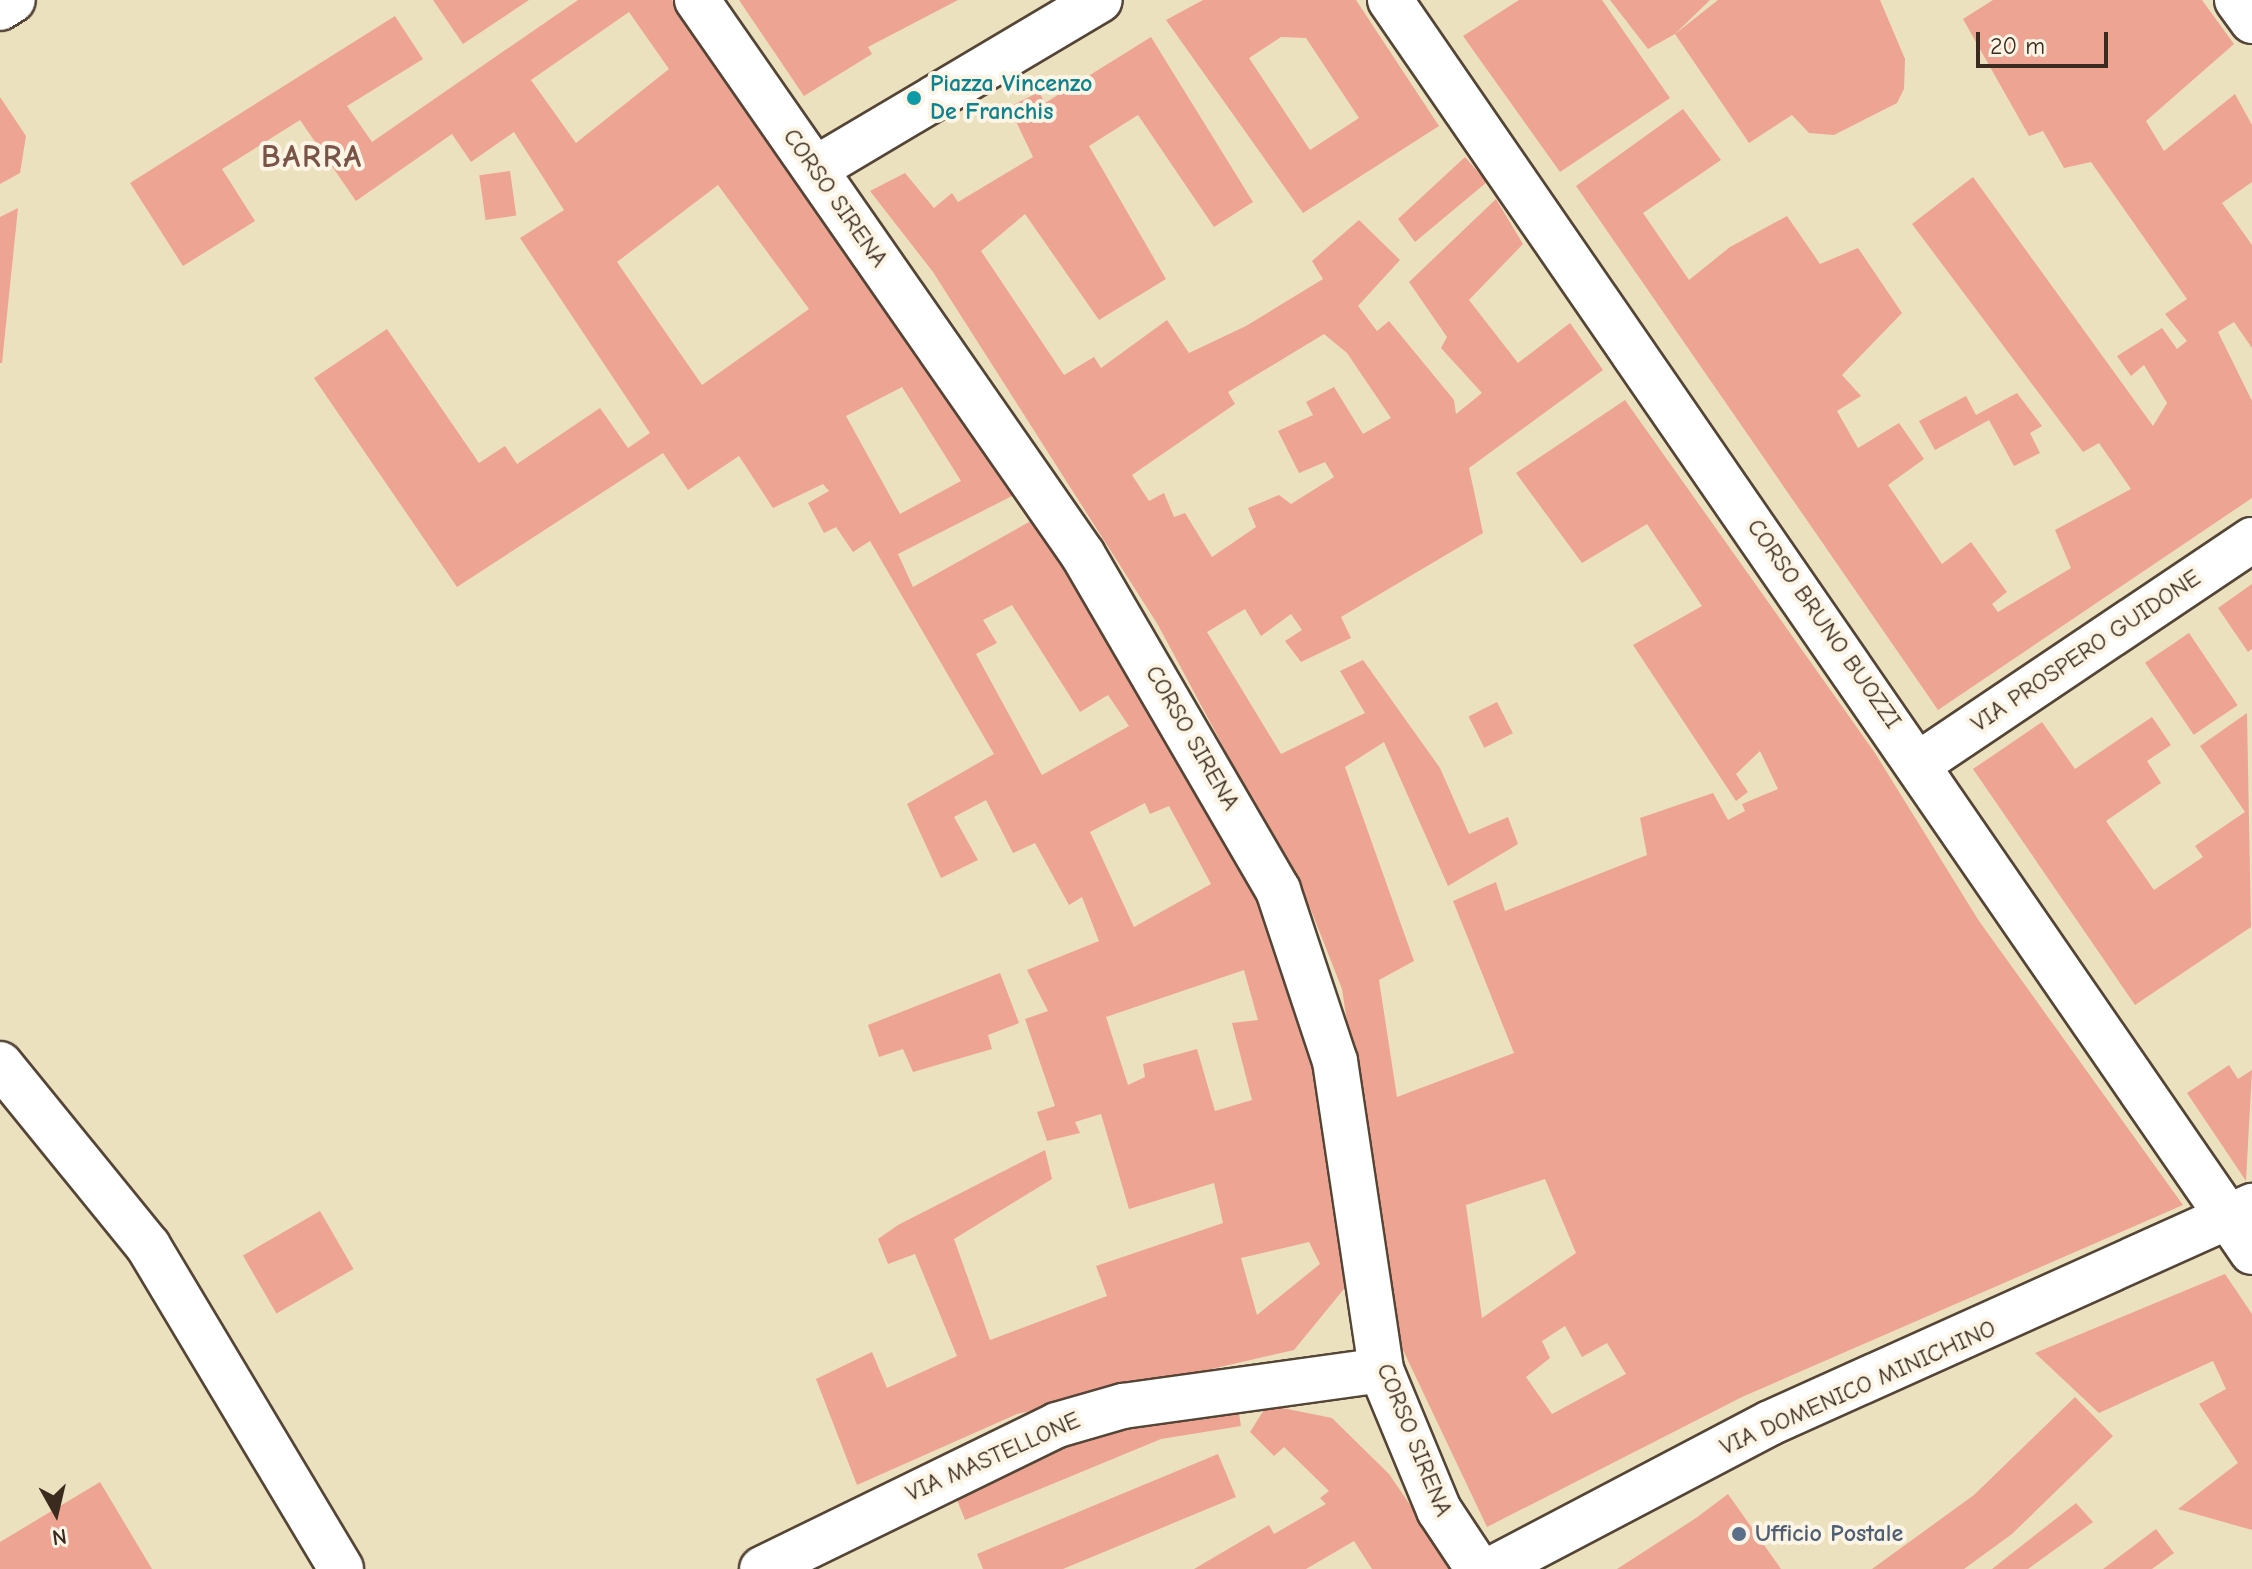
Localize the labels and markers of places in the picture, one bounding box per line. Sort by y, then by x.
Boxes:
place label: Piazza Vincenzo De Franchis [930,70,1092,126]
marker: Piazza Vincenzo De Franchis [905,89,923,107]
place label: Ufficio Postale [1755,1520,1903,1548]
marker: Ufficio Postale [1730,1525,1748,1543]

